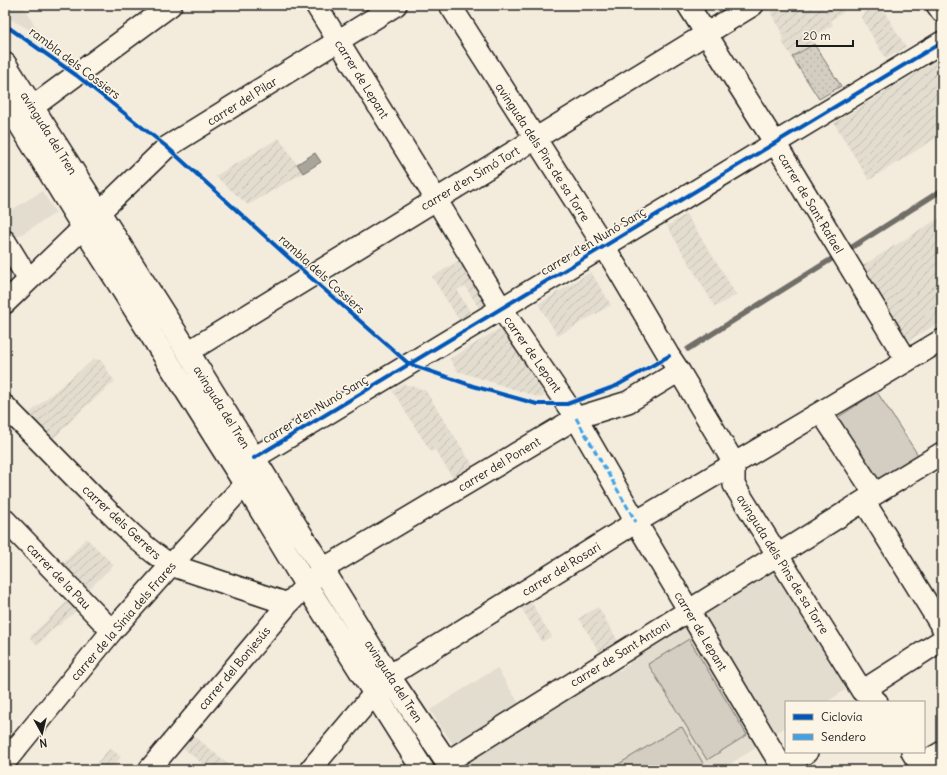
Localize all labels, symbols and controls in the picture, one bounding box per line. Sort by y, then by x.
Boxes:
scale bar [797,22,853,48]
street label: rambla dels Cossiers [26,24,124,102]
text: 20 m [803,28,831,43]
street label: carrer de Lepant [332,37,392,121]
street label: carrer del Pilar [204,73,280,129]
street label: avinguda dels Pins de sa Torre [493,80,593,224]
street label: avinguda del Tren [17,89,81,177]
street label: carrer d'en Simó Tort [418,143,522,213]
street label: carrer de Sant Rafael [775,150,847,256]
street label: carrer d'en Nunó Sanç [538,204,648,278]
street label: rambla dels Cossiers [276,231,368,317]
street label: carrer de Lepant [501,313,565,395]
street label: avinguda del Tren [190,363,254,451]
street label: carrer d'en Nunó Sanç [260,372,370,446]
street label: carrer del Ponent [455,433,543,495]
street label: carrer dels Gerrers [79,482,165,562]
street label: avinguda dels Pins de sa Torre [734,491,832,637]
street label: carrer del Rosari [519,539,603,599]
street label: carrer de la Pau [24,540,94,612]
street label: carrer de la Sínia dels Frares [67,558,179,684]
street label: carrer de Lepant [671,589,731,673]
street label: carrer de Sant Antoni [567,616,673,690]
street label: carrer del Bonjesús [195,623,273,713]
street label: avinguda del Tren [362,637,426,725]
legend [785,701,925,753]
text: Ciclovía [821,709,863,724]
north arrow [22,713,62,753]
text: Sendero [821,729,866,744]
text: N [39,735,48,750]

